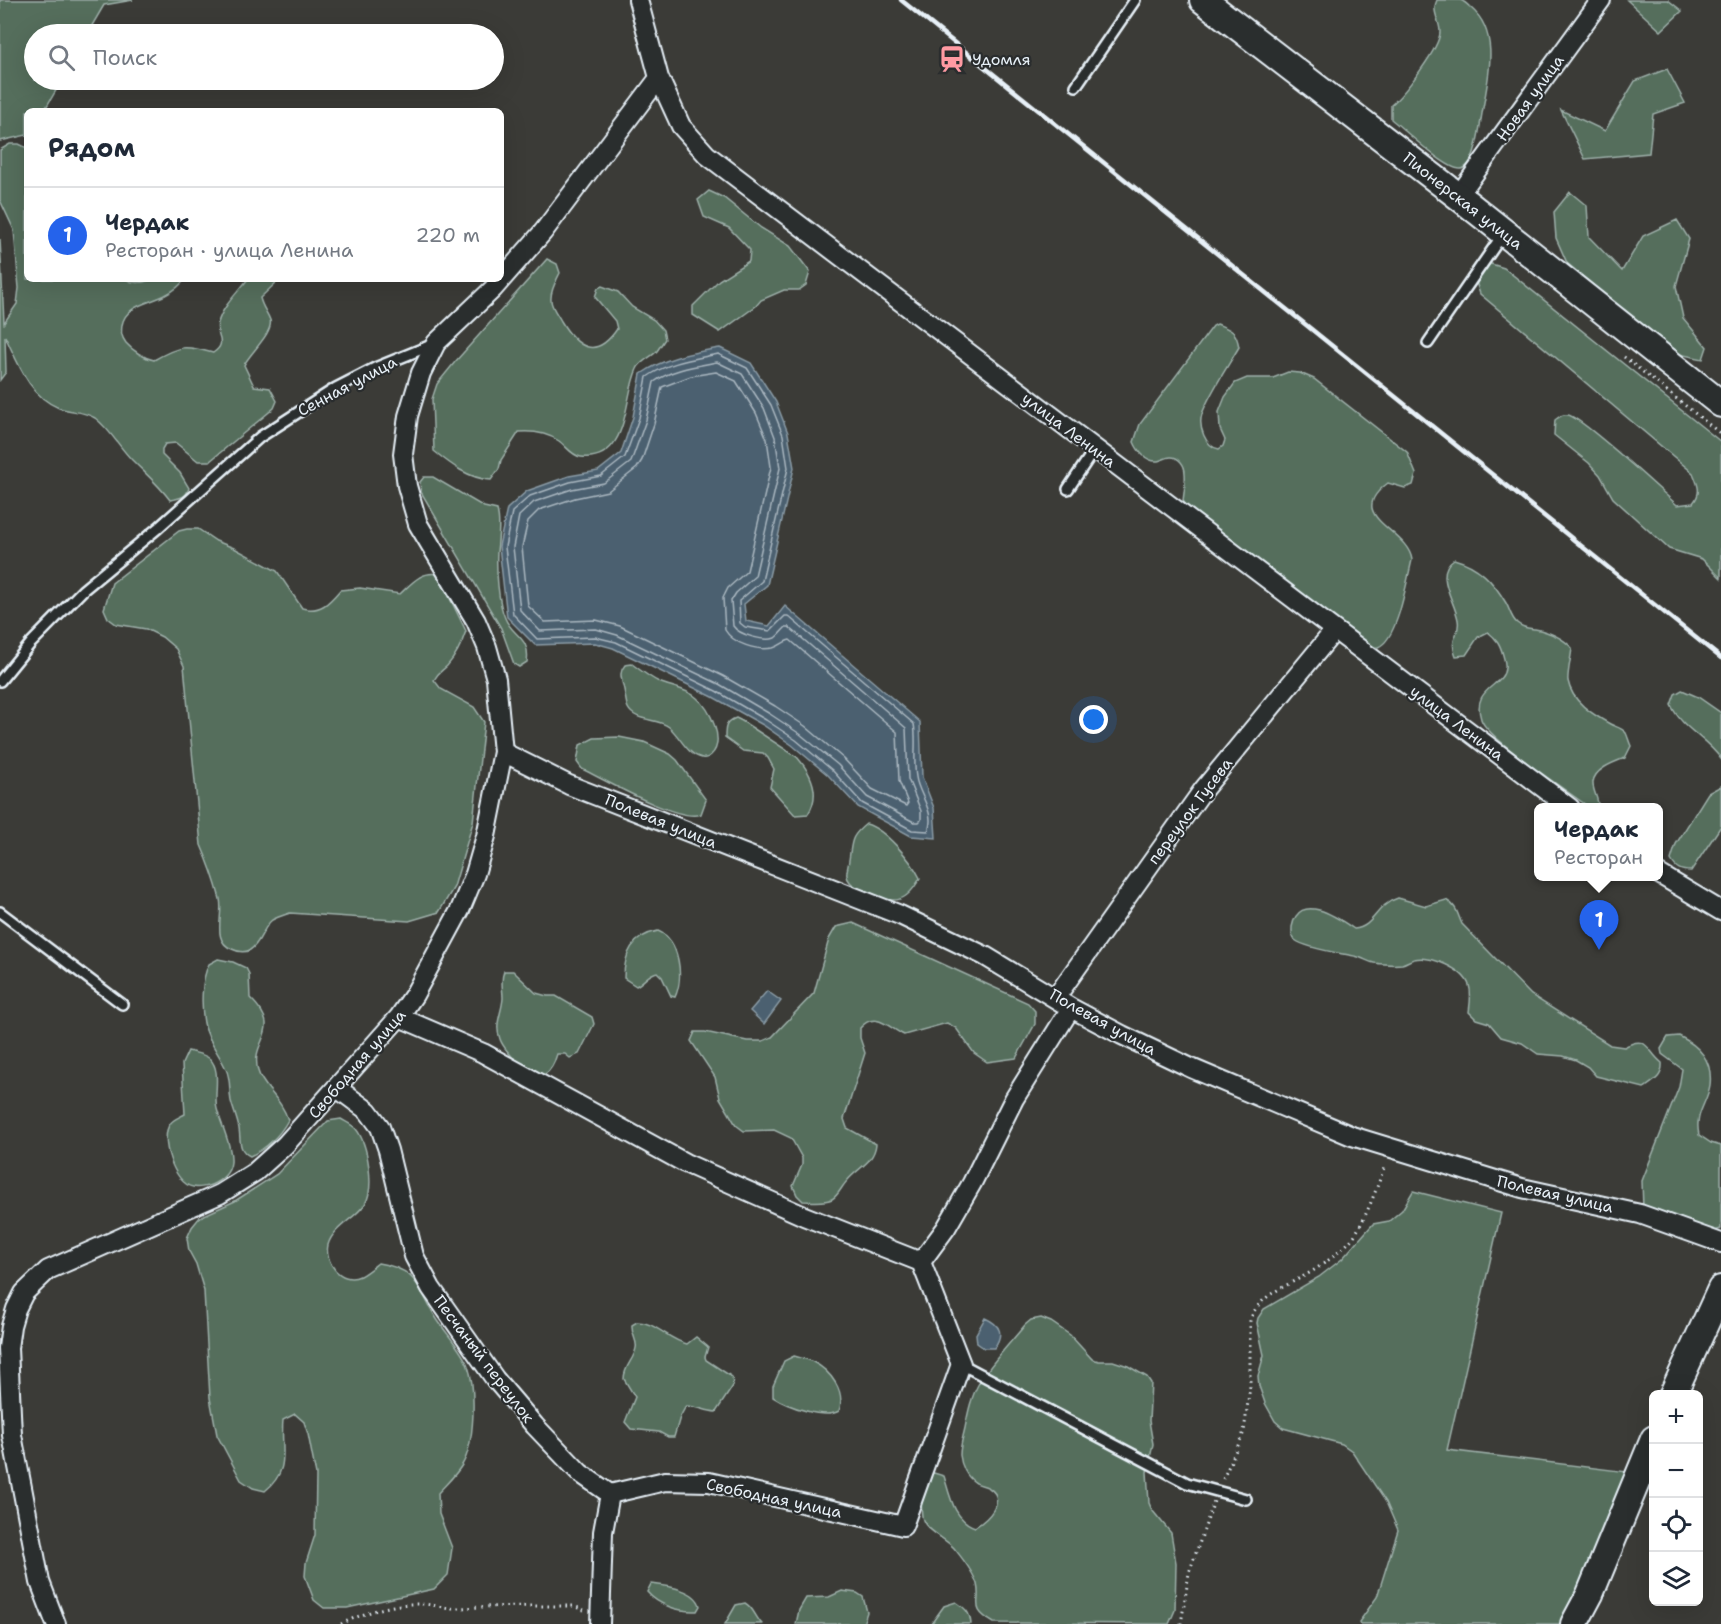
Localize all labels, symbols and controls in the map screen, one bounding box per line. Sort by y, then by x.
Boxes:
search box [24,24,504,90]
icon: search [45,41,78,74]
text: Поиск [93,43,157,72]
station icon: Удомля [937,44,967,74]
place label: Удомля [972,49,1031,70]
street label: Новая улица [1491,50,1569,146]
text: Рядом [48,130,135,165]
street label: Пионерская улица [1399,148,1527,254]
text: Чердак [105,208,189,237]
text: 1 [63,222,72,248]
text: 220 m [416,222,480,248]
text: Ресторан · улица Ленина [105,237,353,263]
street label: Сенная улица [294,351,400,421]
street label: улица Ленина [1018,388,1120,472]
street label: улица Ленина [1406,681,1508,765]
your location [1079,705,1108,734]
street label: переулок Гусева [1143,753,1237,869]
street label: Полевая улица [602,789,720,853]
popup [1534,803,1663,881]
text: Чердак [1554,815,1638,844]
text: Ресторан [1554,844,1643,870]
pin: 1 [1580,900,1618,950]
street label: Полевая улица [1046,984,1160,1060]
street label: Свободная улица [304,1005,410,1123]
street label: Полевая улица [1495,1170,1615,1218]
street label: Песчаный переулок [429,1291,539,1427]
map controls [1649,1390,1703,1606]
button: + [1649,1390,1703,1444]
button: − [1649,1444,1703,1498]
street label: Свободная улица [704,1473,844,1523]
button: locate [1649,1498,1703,1552]
button: layers [1649,1552,1703,1606]

